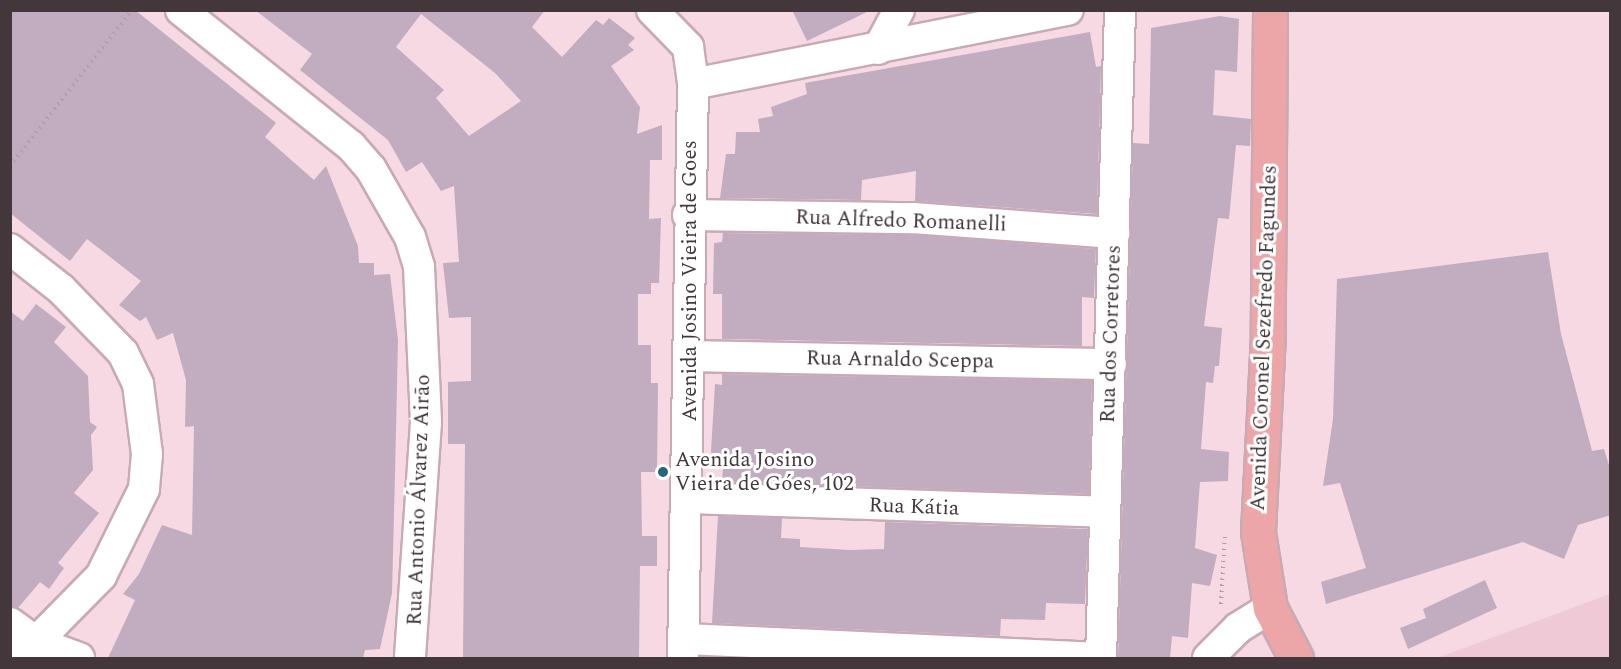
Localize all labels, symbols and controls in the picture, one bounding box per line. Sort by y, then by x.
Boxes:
street label: Avenida Josino Vieira de Goes [677,140,703,422]
street label: Avenida Coronel Sezefredo Fagundes [1245,165,1283,511]
street label: Rua Alfredo Romanelli [795,205,1007,237]
street label: Rua dos Corretores [1095,244,1127,424]
street label: Rua Arnaldo Sceppa [806,346,994,374]
street label: Rua Antonio Álvarez Airão [402,374,436,626]
place label: Avenida Josino Vieira de Góes, 102 [675,447,854,497]
marker: Avenida Josino Vieira de Góes, 102 [656,465,670,479]
street label: Rua Kátia [868,493,960,521]

